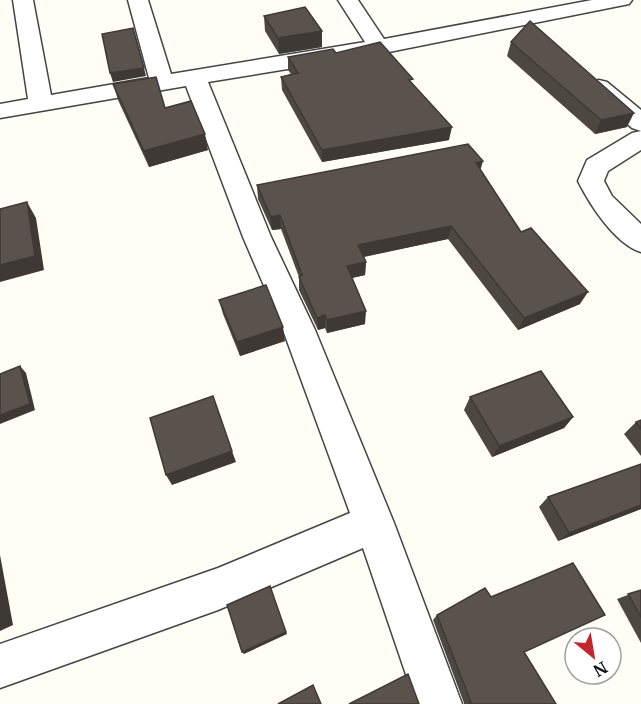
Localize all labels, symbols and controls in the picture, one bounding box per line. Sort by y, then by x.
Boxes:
north arrow [563,626,623,686]
text: N [590,657,611,681]

